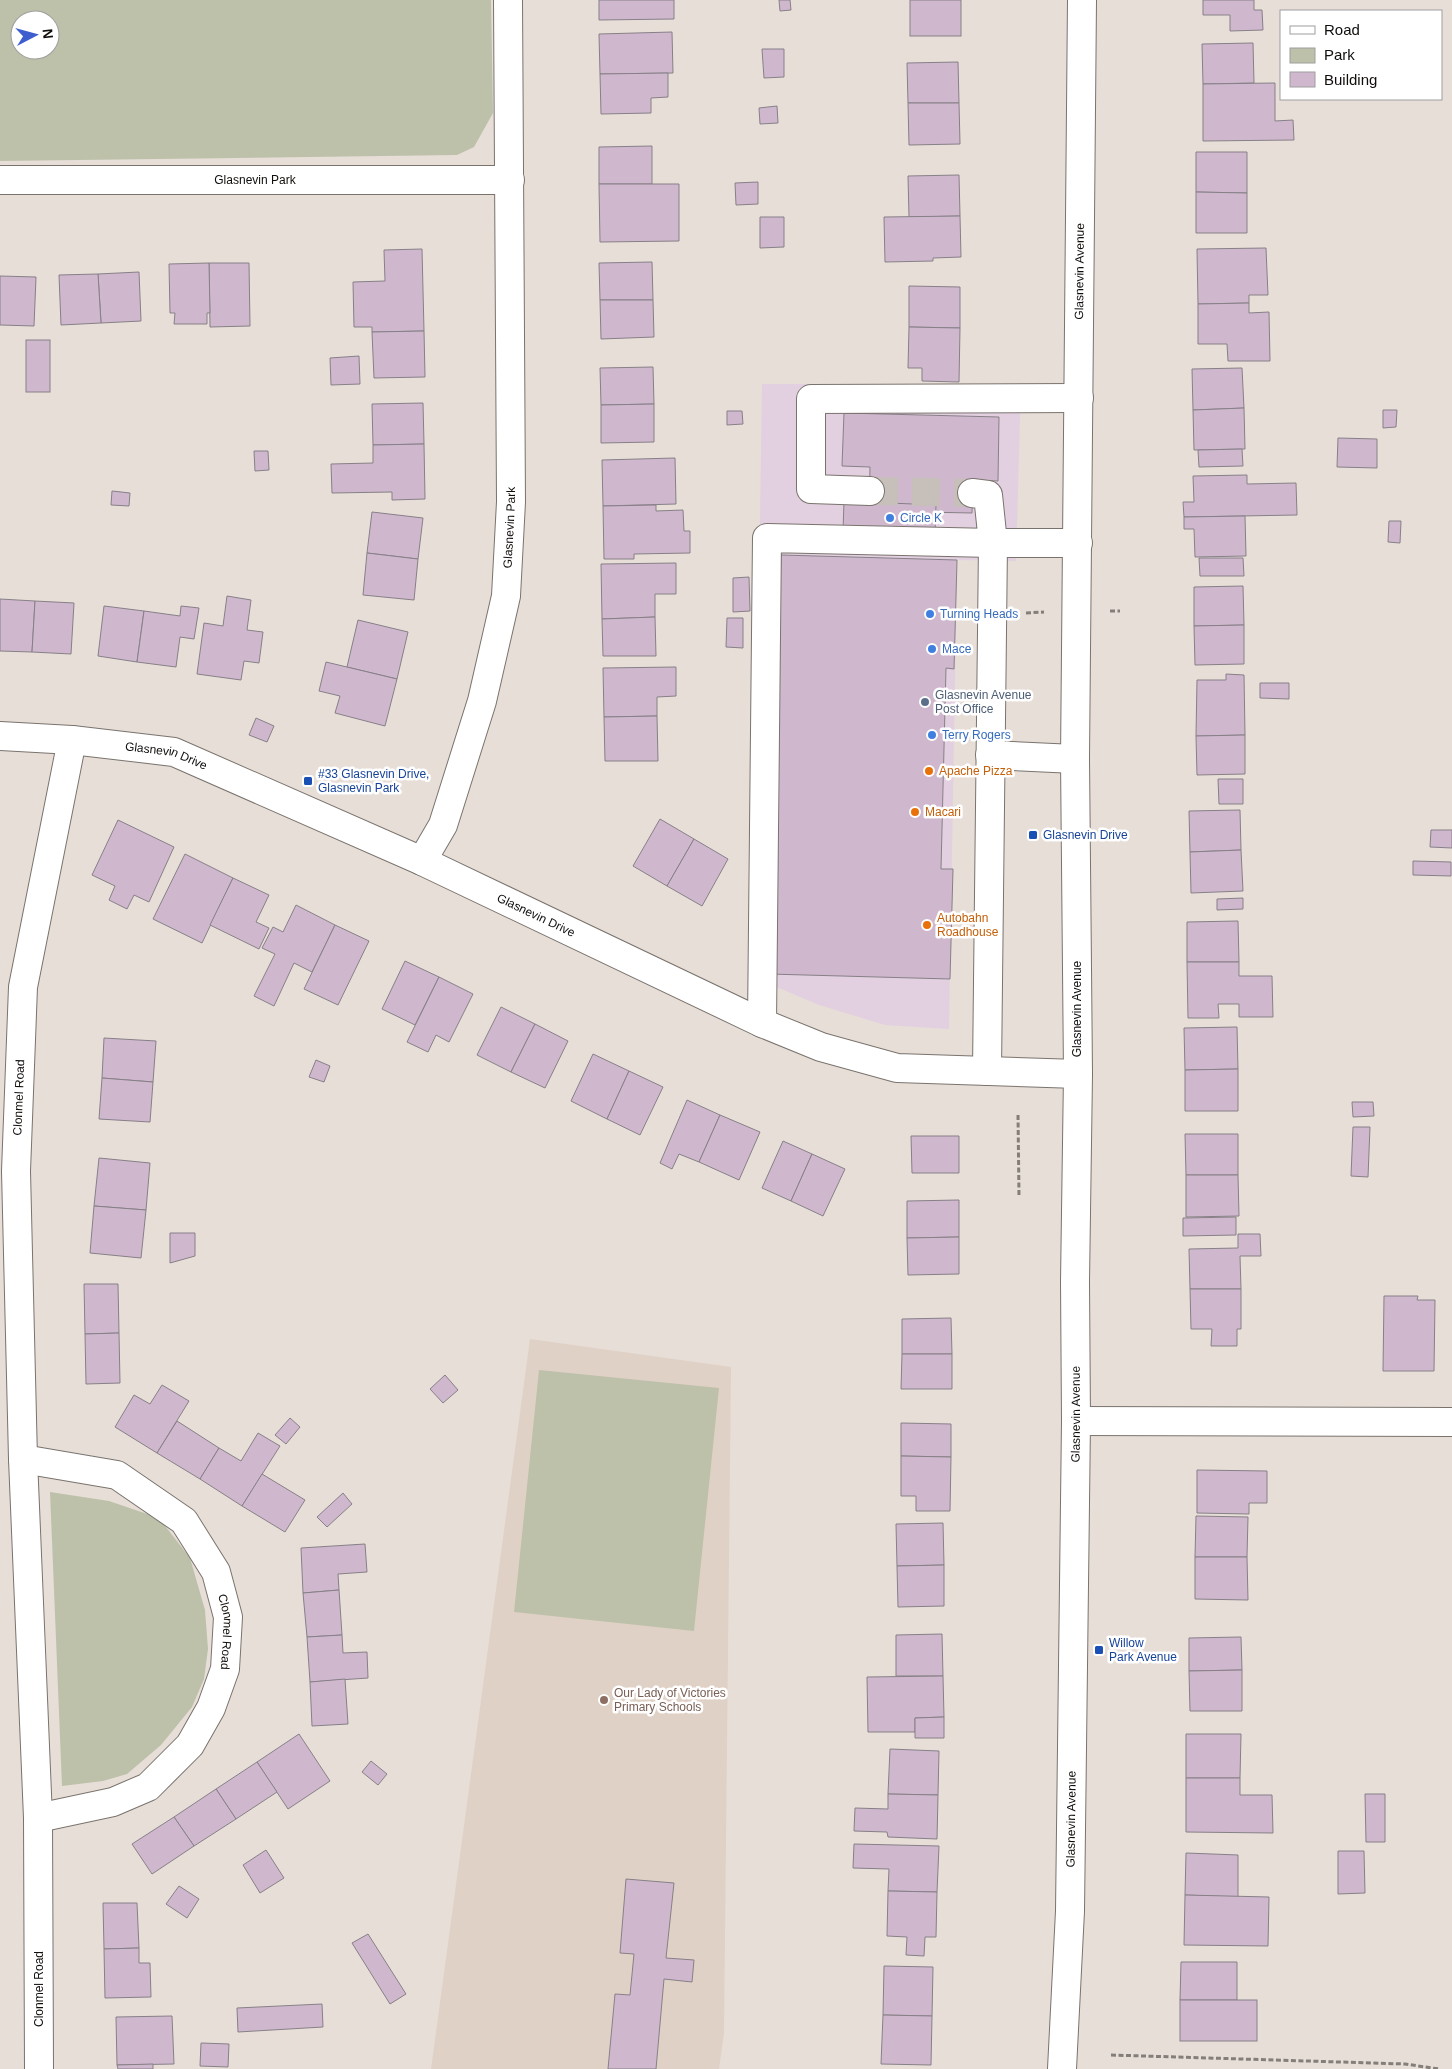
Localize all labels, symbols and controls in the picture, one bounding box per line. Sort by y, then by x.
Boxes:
north arrow [10,10,60,60]
legend [1280,10,1442,100]
text: Road [1324,21,1360,38]
text: N [39,28,56,40]
text: Park [1324,46,1355,63]
text: Building [1324,71,1377,88]
street label: Glasnevin Park [214,173,297,187]
street label: Glasnevin Avenue [1072,223,1087,320]
street label: Glasnevin Park [500,486,518,569]
place label: Circle K [900,511,942,525]
marker: Circle K [884,512,896,524]
place label: Turning Heads [940,607,1018,621]
marker: Turning Heads [924,608,936,620]
place label: Mace [942,642,972,656]
marker: Mace [926,643,938,655]
place label: Glasnevin Avenue Post Office [935,688,1032,716]
marker: Glasnevin Avenue Post Office [919,696,931,708]
place label: Terry Rogers [942,728,1011,742]
marker: Terry Rogers [926,729,938,741]
street label: Glasnevin Drive [124,739,210,773]
place label: Apache Pizza [939,764,1013,778]
marker: Apache Pizza [923,765,935,777]
place label: #33 Glasnevin Drive, Glasnevin Park [318,767,429,795]
marker: #33 Glasnevin Drive, Glasnevin Park [302,775,314,787]
place label: Macari [925,805,961,819]
marker: Macari [909,806,921,818]
place label: Glasnevin Drive [1043,828,1128,842]
marker: Glasnevin Drive [1027,829,1039,841]
street label: Glasnevin Drive [495,891,578,940]
place label: Autobahn Roadhouse [937,911,999,939]
marker: Autobahn Roadhouse [921,919,933,931]
street label: Glasnevin Avenue [1070,960,1084,1057]
street label: Clonmel Road [10,1059,27,1136]
street label: Glasnevin Avenue [1068,1366,1083,1463]
street label: Clonmel Road [215,1593,235,1670]
place label: Willow Park Avenue [1109,1636,1177,1664]
marker: Willow Park Avenue [1093,1644,1105,1656]
place label: Our Lady of Victories Primary Schools [614,1686,726,1714]
marker: Our Lady of Victories Primary Schools [598,1694,610,1706]
street label: Glasnevin Avenue [1064,1770,1079,1868]
street label: Clonmel Road [32,1951,46,2027]

